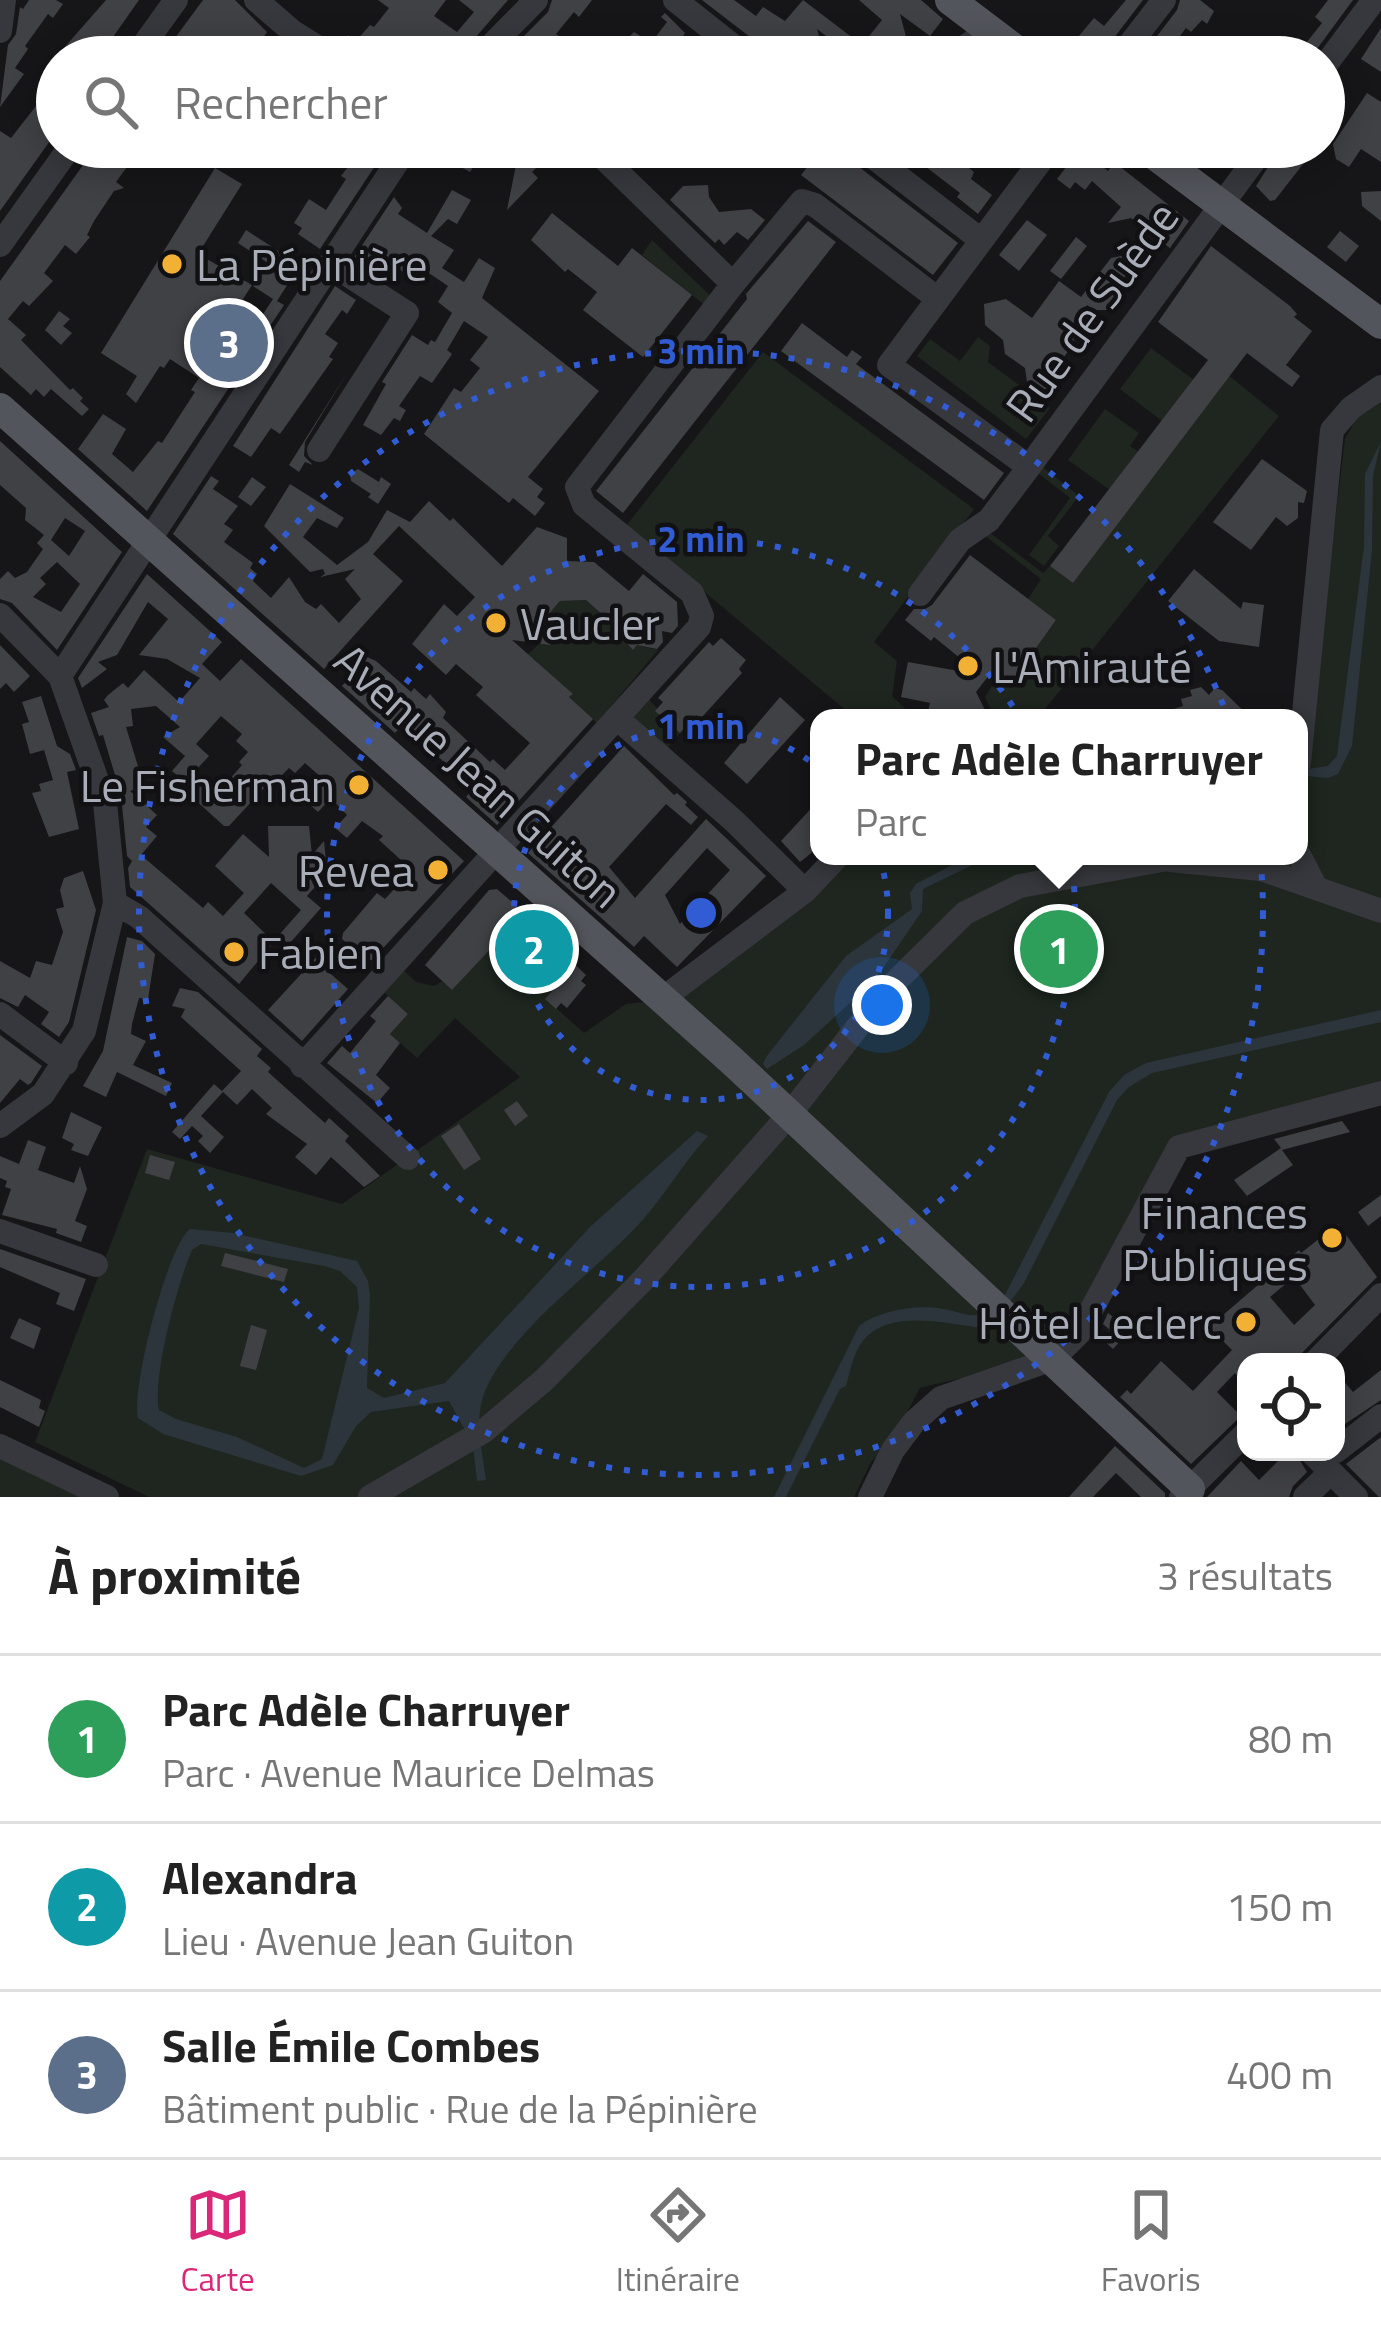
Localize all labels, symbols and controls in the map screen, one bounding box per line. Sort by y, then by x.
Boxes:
search box [36,36,1345,168]
text: Rechercher [174,68,388,136]
icon: search [78,69,144,135]
street label: Rue de Suède [988,187,1194,435]
place label: La Pépinière [196,230,427,298]
marker: La Pépinière [159,251,185,277]
pin: 3 [190,298,268,388]
text: 3 min [657,323,745,378]
text: 2 min [657,511,745,566]
place label: Vaucler [520,589,660,657]
marker: Vaucler [483,610,509,636]
street label: Avenue Jean Guiton [320,627,638,923]
place label: L'Amirauté [992,632,1192,700]
marker: L'Amirauté [955,653,981,679]
text: 1 min [657,698,745,753]
popup [810,709,1308,865]
text: Parc Adèle Charruyer [855,724,1263,792]
place label: Le Fisherman [80,751,335,819]
marker: Le Fisherman [346,772,372,798]
text: Parc [855,792,928,851]
place label: Revea [298,836,414,904]
marker: Revea [425,857,451,883]
centre of rings [680,892,722,934]
pin: 2 [495,904,573,994]
pin: 1 [1020,904,1098,994]
place label: Fabien [258,918,383,986]
marker: Fabien [221,939,247,965]
your location [852,975,912,1035]
place label: Finances Publiques [1122,1178,1308,1298]
marker: Finances Publiques [1319,1225,1345,1251]
place label: Hôtel Leclerc [978,1288,1222,1356]
marker: Hôtel Leclerc [1233,1309,1259,1335]
map controls [1237,1353,1345,1461]
button: locate [1237,1353,1345,1461]
text: À proximité [48,1536,301,1614]
text: 3 résultats [1157,1546,1333,1605]
text: Parc Adèle Charruyer [162,1675,570,1743]
text: 1 [76,1709,98,1768]
text: 80 m [1248,1709,1333,1768]
text: Parc · Avenue Maurice Delmas [162,1743,655,1802]
text: Alexandra [162,1843,358,1911]
text: 2 [76,1877,98,1936]
text: 150 m [1226,1877,1333,1936]
text: Lieu · Avenue Jean Guiton [162,1911,574,1970]
text: Salle Émile Combes [162,2011,540,2079]
text: 3 [76,2045,98,2104]
text: 400 m [1226,2045,1333,2104]
text: Bâtiment public · Rue de la Pépinière [162,2079,758,2138]
tab: Carte [180,2182,255,2304]
tab: Itinéraire [616,2182,740,2304]
tab: Favoris [1101,2182,1201,2304]

